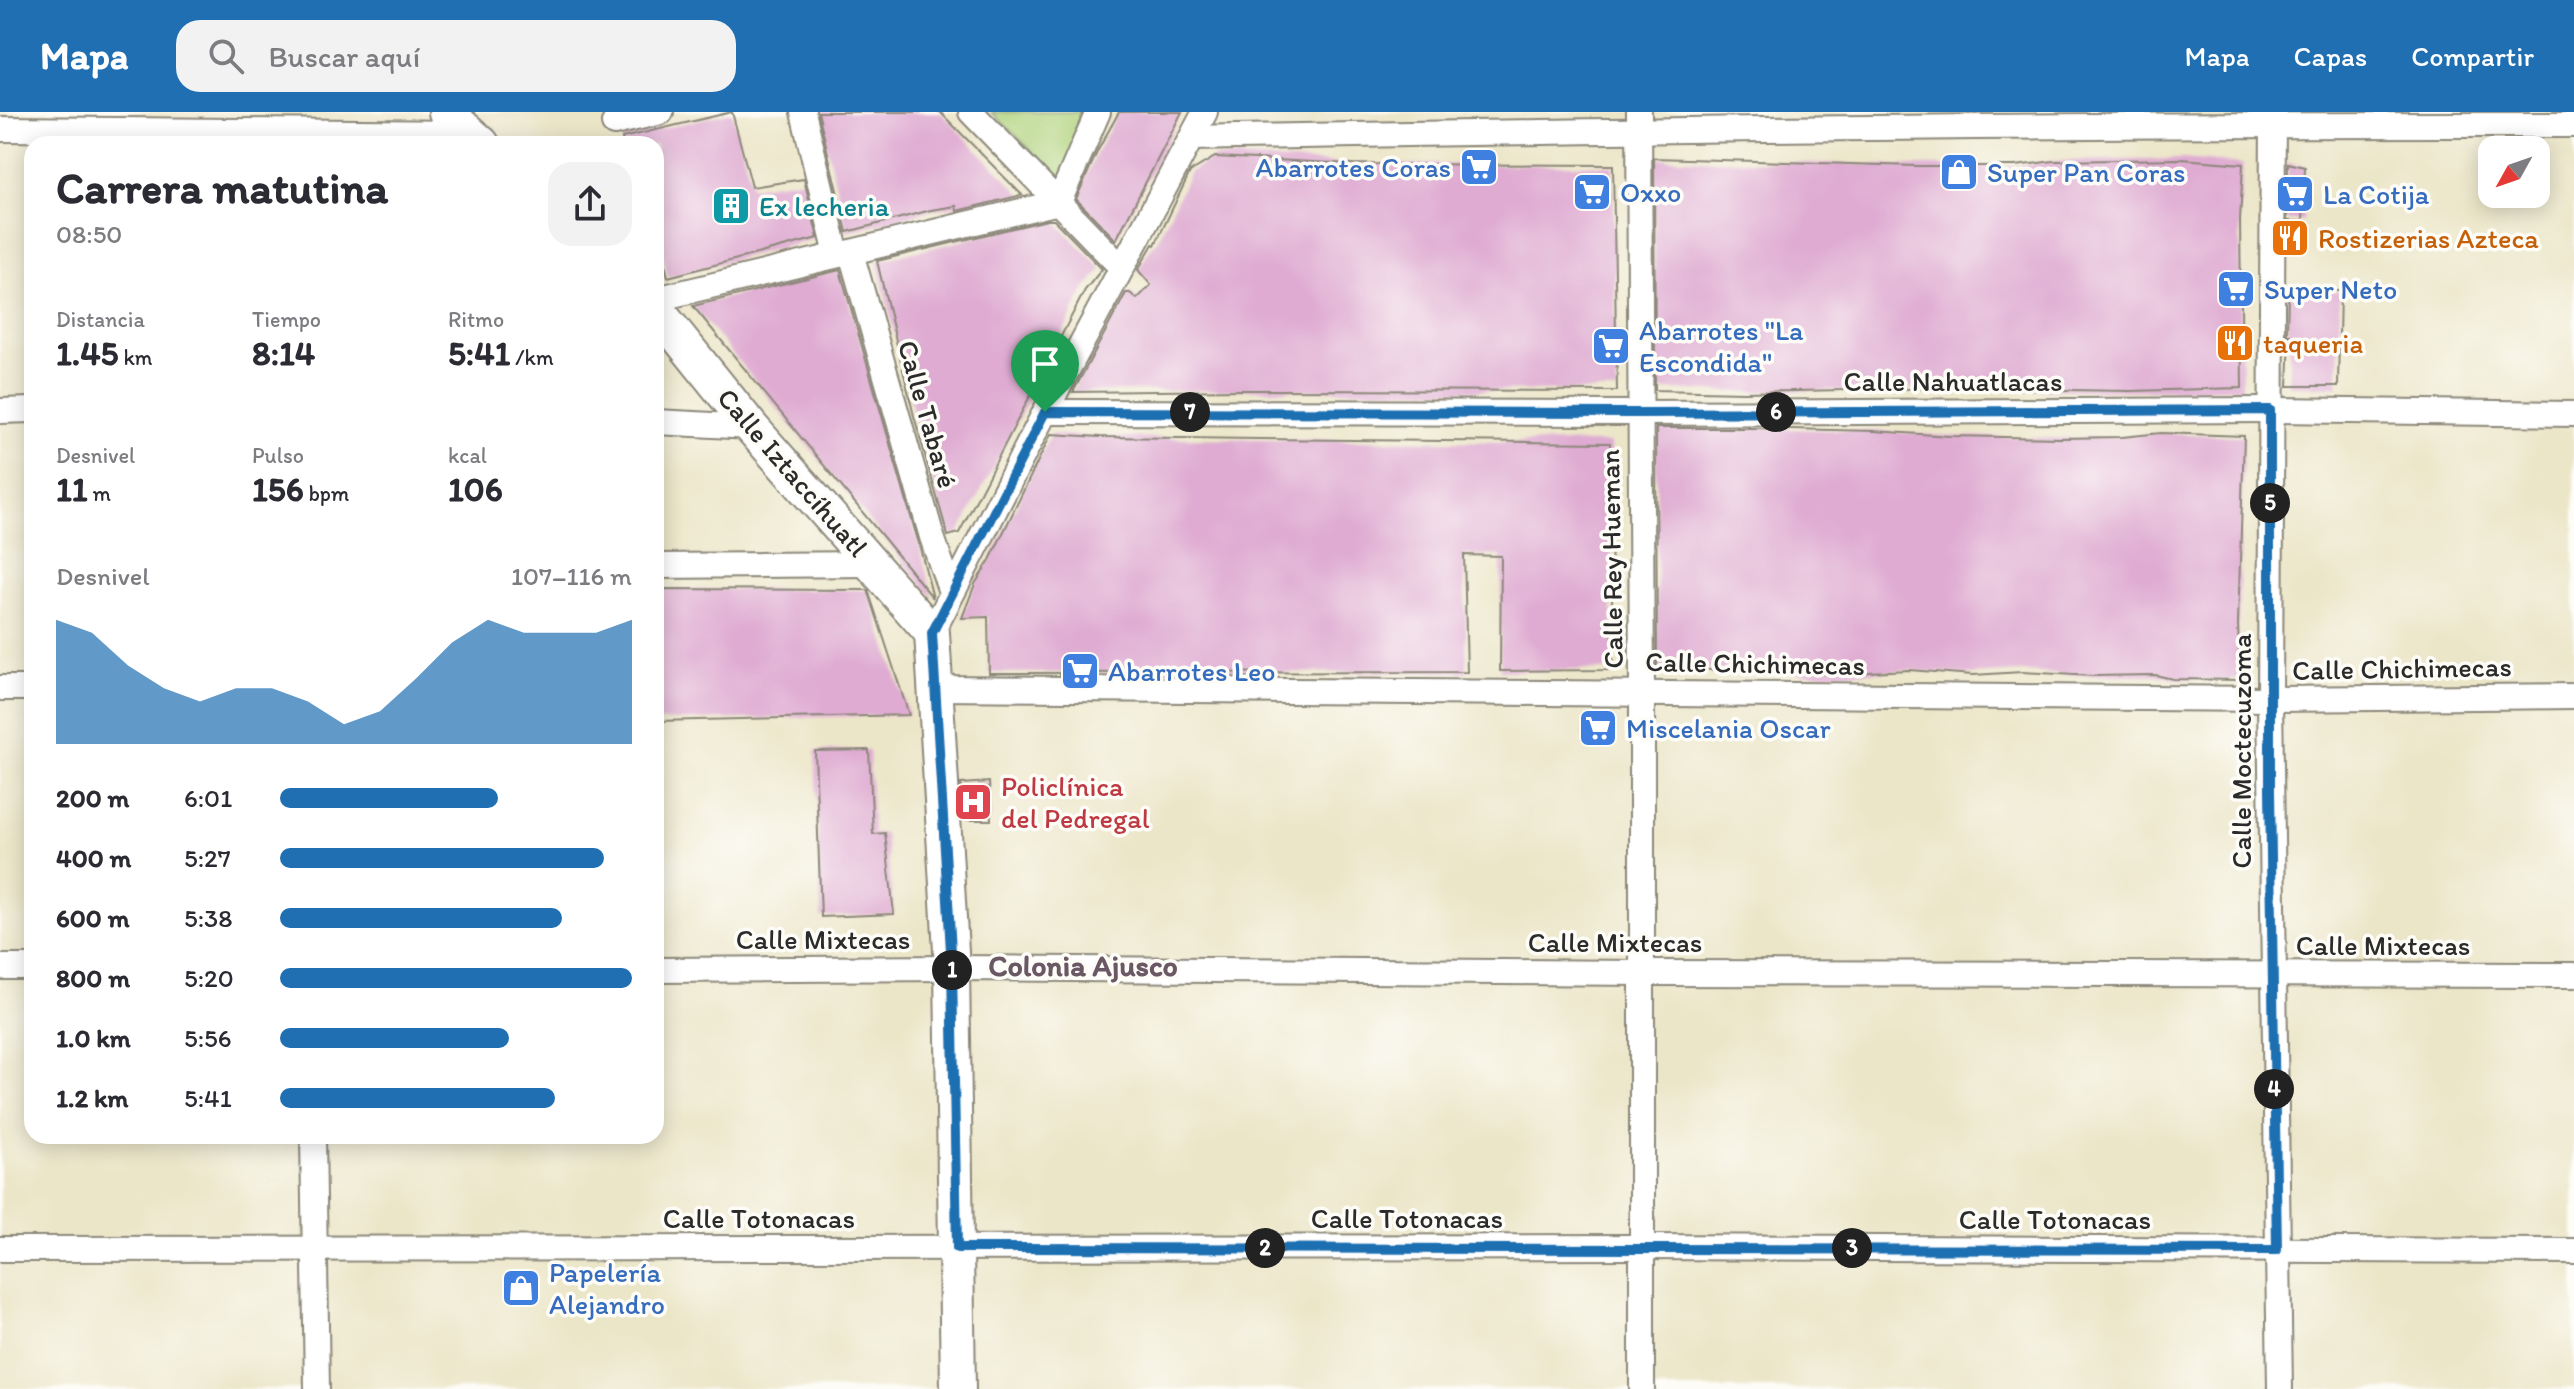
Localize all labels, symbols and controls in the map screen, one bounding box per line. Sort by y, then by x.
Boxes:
search box [176,20,736,92]
text: Mapa [40,33,128,79]
icon: search [204,34,248,78]
text: Buscar aquí [268,38,420,75]
text: Mapa [2184,39,2250,73]
text: Capas [2294,39,2367,73]
text: Compartir [2411,39,2534,73]
north arrow [2478,136,2550,208]
map controls [2478,136,2550,208]
supermarket icon: Abarrotes Coras [1458,146,1500,188]
place label: Abarrotes Coras [1256,150,1451,184]
shop icon: Super Pan Coras [1938,151,1980,193]
place label: Super Pan Coras [1987,155,2186,189]
text: Carrera matutina [56,161,388,214]
button: share [548,162,632,246]
supermarket icon: Oxxo [1571,171,1613,213]
supermarket icon: La Cotija [2274,173,2316,215]
place label: Oxxo [1620,175,1681,209]
place label: La Cotija [2323,177,2430,211]
building icon: Ex lecheria [710,185,752,227]
place label: Ex lecheria [759,189,890,223]
restaurant icon: Rostizerias Azteca [2269,217,2311,259]
text: 08:50 [56,218,122,250]
place label: Rostizerias Azteca [2318,221,2539,255]
supermarket icon: Super Neto [2215,268,2257,310]
place label: Super Neto [2264,272,2397,306]
text: Distancia [56,306,145,333]
text: Tiempo [252,306,321,333]
text: Ritmo [448,306,504,333]
place label: Abarrotes "La Escondida" [1639,313,1804,379]
restaurant icon: taqueria [2214,322,2256,364]
supermarket icon: Abarrotes "La Escondida" [1590,325,1632,367]
place label: taqueria [2263,326,2363,360]
pin [1011,330,1079,412]
text: 1.45 [56,333,118,374]
text: 8:14 [252,333,315,374]
text: 5:41 [448,333,510,374]
street label: Calle Tabaré [891,336,965,492]
icon: arrive [1023,342,1067,386]
text: km [118,344,152,371]
text: /km [510,344,554,371]
street label: Calle Nahuatlacas [1844,364,2062,398]
street label: Calle Iztaccíhuatl [711,381,876,563]
pin: 7 [1170,392,1210,432]
pin: 6 [1756,392,1796,432]
text: 7 [1185,398,1195,425]
text: 6 [1770,398,1782,425]
text: Desnivel [56,442,135,469]
text: Pulso [252,442,304,469]
text: kcal [448,442,487,469]
street label: Calle Rey Hueman [1592,449,1630,669]
text: 11 [56,469,88,510]
text: 156 [252,469,304,510]
text: 106 [448,469,503,510]
text: m [88,480,111,507]
text: bpm [304,480,349,507]
pin: 5 [2250,483,2290,523]
text: 5 [2264,489,2276,516]
text: Desnivel [56,560,150,592]
text: 107–116 m [511,560,632,592]
street label: Calle Moctecuzoma [2224,633,2258,869]
street label: Calle Chichimecas [1645,644,1865,682]
street label: Calle Chichimecas [2292,649,2512,687]
supermarket icon: Abarrotes Leo [1059,650,1101,692]
place label: Abarrotes Leo [1108,654,1275,688]
supermarket icon: Miscelania Oscar [1577,707,1619,749]
place label: Miscelania Oscar [1626,711,1831,745]
place label: Policlínica del Pedregal [1001,769,1150,835]
hospital icon: Policlínica del Pedregal [952,781,994,823]
text: 200 m [56,782,129,814]
text: 6:01 [184,782,232,814]
text: 400 m [56,842,131,874]
text: 5:27 [184,842,231,874]
text: 600 m [56,902,130,934]
text: 5:38 [184,902,232,934]
street label: Calle Mixtecas [736,922,910,956]
street label: Calle Mixtecas [1528,925,1702,959]
street label: Calle Mixtecas [2296,928,2470,962]
district label: Colonia Ajusco [988,947,1178,984]
pin: 1 [932,950,972,990]
text: 1 [947,956,957,983]
text: 800 m [56,962,130,994]
text: 5:20 [184,962,234,994]
text: 1.0 km [56,1022,131,1054]
text: 5:56 [184,1022,231,1054]
pin: 4 [2254,1069,2294,1109]
text: 4 [2267,1075,2281,1102]
text: 1.2 km [56,1082,128,1114]
text: 5:41 [184,1082,232,1114]
street label: Calle Totonacas [663,1201,855,1235]
street label: Calle Totonacas [1311,1201,1503,1235]
street label: Calle Totonacas [1959,1202,2151,1236]
pin: 2 [1245,1228,1285,1268]
pin: 3 [1832,1228,1872,1268]
text: 2 [1259,1234,1271,1261]
text: 3 [1846,1234,1858,1261]
place label: Papelería Alejandro [549,1255,665,1321]
shop icon: Papelería Alejandro [500,1267,542,1309]

